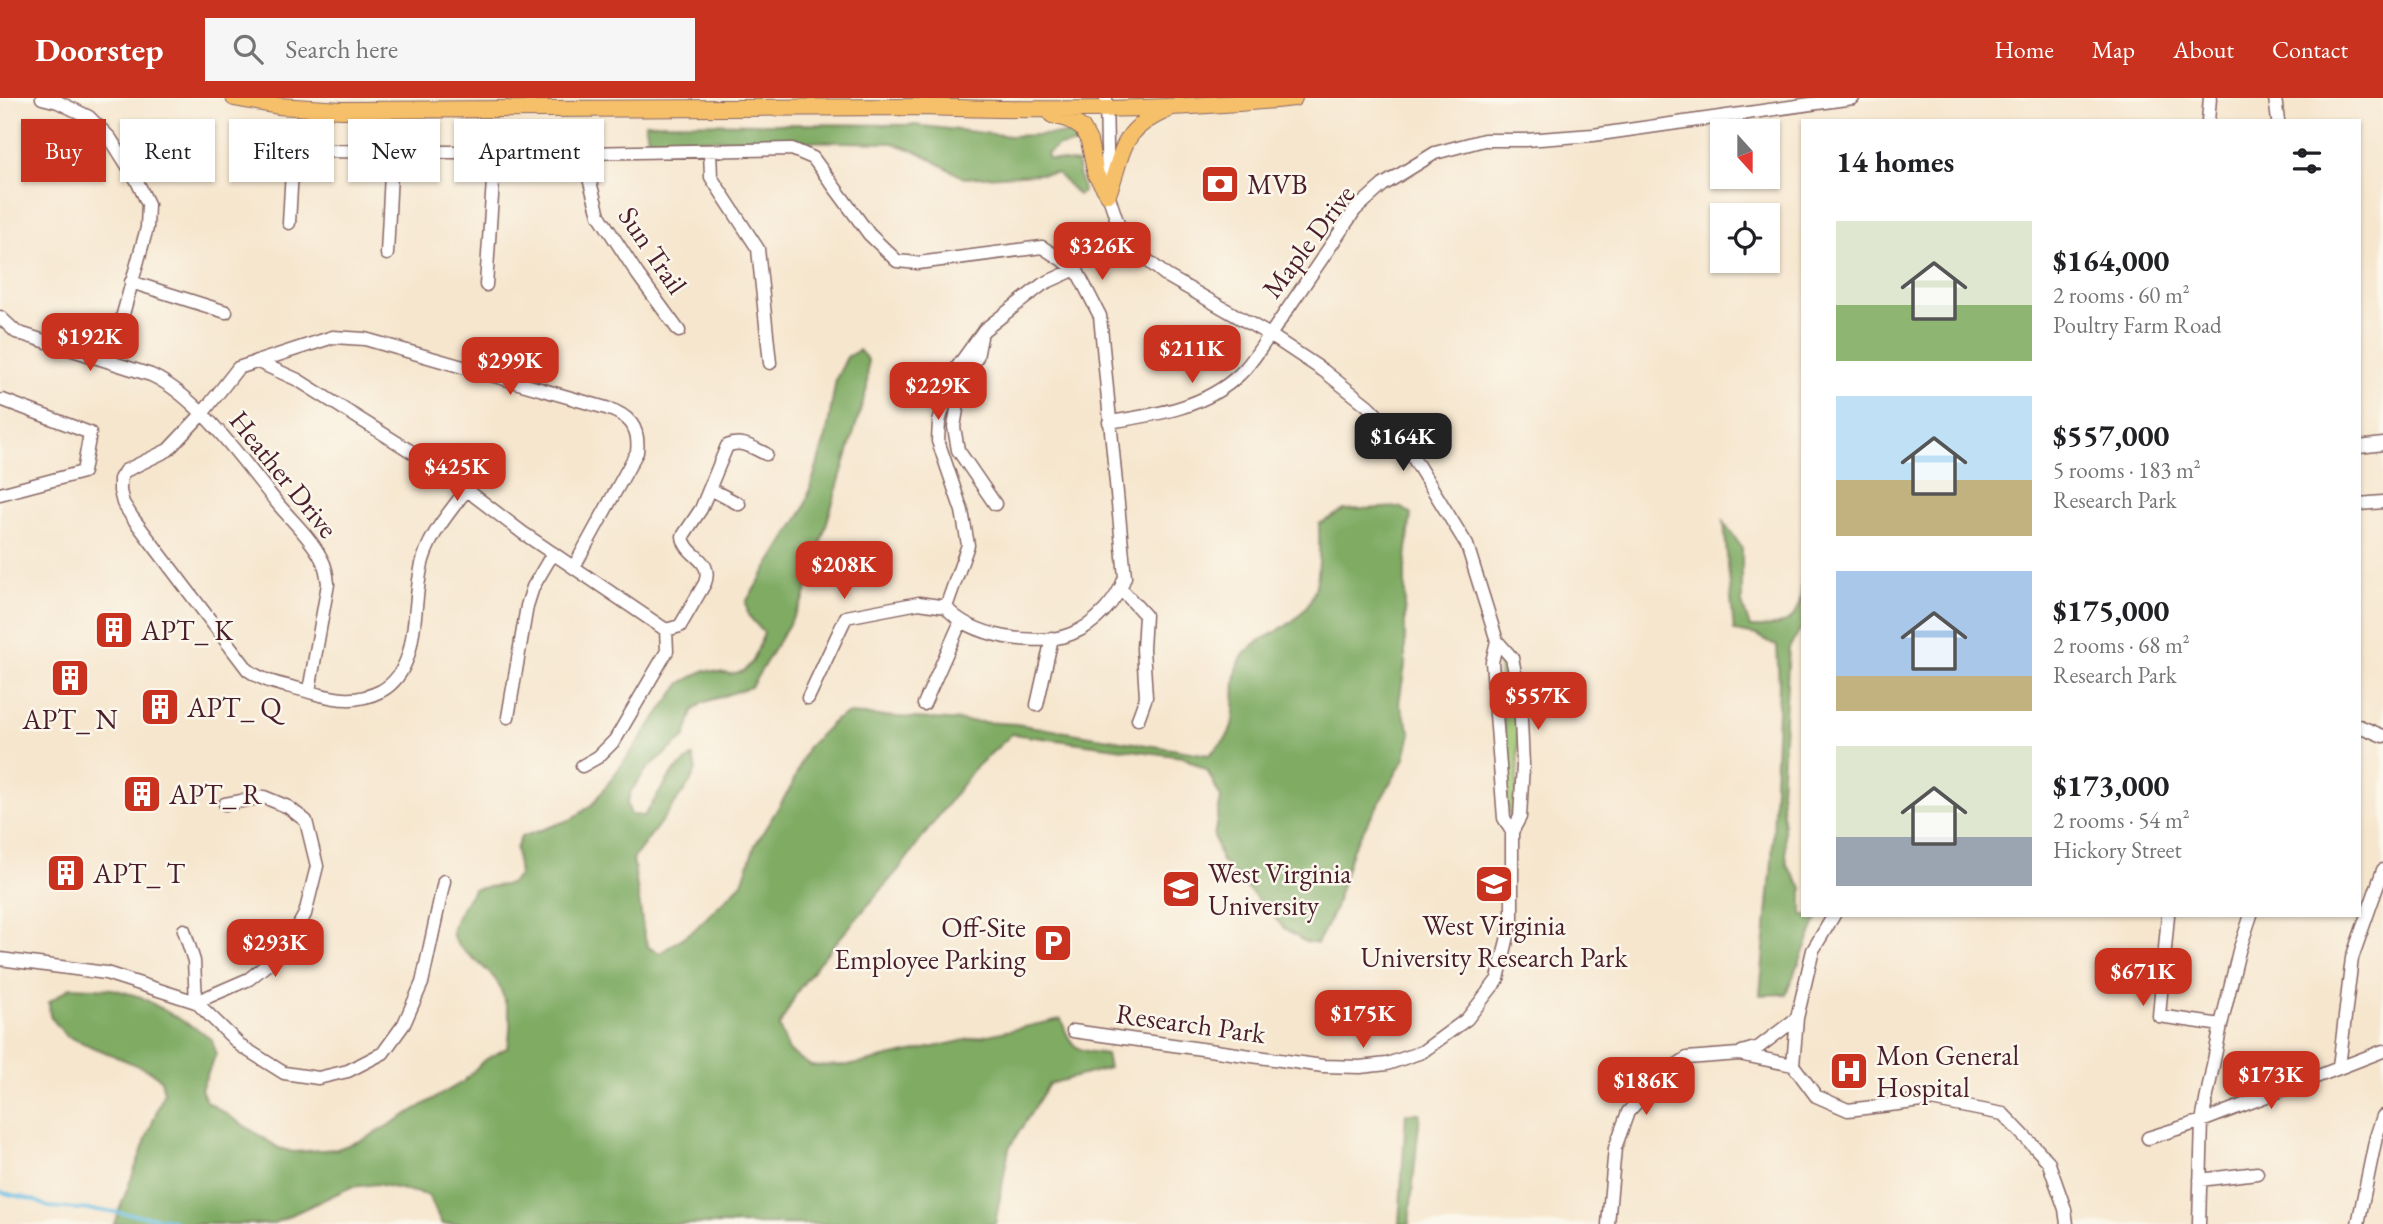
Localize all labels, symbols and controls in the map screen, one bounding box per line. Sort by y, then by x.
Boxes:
search box [205,18,695,81]
text: Doorstep [35,28,163,71]
icon: search [229,30,267,68]
text: Search here [285,32,398,66]
text: Home [1994,34,2054,65]
text: Map [2092,34,2135,65]
text: About [2173,34,2234,65]
text: Contact [2272,34,2348,65]
chip: Buy [21,119,106,182]
chip: Rent [120,119,215,182]
chip: Filters [229,119,334,182]
chip: New [348,119,440,182]
chip: Apartment [454,119,604,182]
north arrow [1710,119,1780,189]
map controls [1710,119,1780,273]
text: 14 homes [1836,142,1954,181]
icon: filters [2288,142,2326,180]
bank icon: MVB [1199,163,1241,205]
place label: MVB [1247,166,1307,202]
street label: Maple Drive [1254,177,1362,305]
street label: Sun Trail [611,199,696,301]
button: locate [1710,203,1780,273]
pin: $326K [1053,222,1151,282]
text: $326K [1070,230,1134,260]
text: $164,000 [2053,241,2169,280]
icon: home [1892,249,1976,333]
text: 2 rooms · 60 m² [2053,280,2190,310]
text: Poultry Farm Road [2053,310,2222,340]
pin: $192K [41,314,139,373]
text: $192K [58,321,122,351]
pin: $211K [1143,326,1241,385]
text: $211K [1160,333,1224,363]
pin: $299K [461,338,559,397]
text: $299K [478,345,542,375]
pin: $229K [889,362,987,422]
text: $229K [906,370,970,400]
street label: Heather Drive [222,403,346,545]
pin: $164K [1354,414,1452,473]
text: $557,000 [2053,416,2169,455]
text: $164K [1371,421,1435,451]
icon: home [1892,424,1976,508]
pin: $425K [408,444,506,503]
text: $425K [425,451,489,481]
text: 5 rooms · 183 m² [2053,455,2201,485]
text: Research Park [2053,485,2177,515]
pin: $208K [795,542,893,601]
text: $208K [812,549,876,579]
text: $175,000 [2053,591,2169,630]
icon: home [1892,599,1976,683]
building icon: APT_ K [93,609,135,651]
place label: APT_ K [140,612,234,648]
text: 2 rooms · 68 m² [2053,630,2190,660]
building icon: APT_ N [49,657,91,699]
text: Research Park [2053,660,2177,690]
pin: $557K [1489,672,1587,732]
text: $557K [1506,680,1570,710]
building icon: APT_ Q [139,686,181,728]
place label: APT_ Q [186,689,285,725]
place label: APT_ N [21,701,118,737]
text: $173,000 [2053,766,2169,805]
building icon: APT_ R [121,773,163,815]
icon: home [1892,774,1976,858]
place label: APT_ R [168,776,263,812]
text: 2 rooms · 54 m² [2053,805,2190,835]
text: Hickory Street [2053,835,2182,865]
building icon: APT_ T [45,852,87,894]
place label: APT_ T [92,855,185,891]
place label: West Virginia University [1208,855,1352,923]
school or university icon: West Virginia University Research Park [1473,863,1515,905]
school or university icon: West Virginia University [1160,868,1202,910]
place label: West Virginia University Research Park [1360,907,1628,975]
place label: Off-Site Employee Parking [834,909,1027,977]
pin: $293K [226,920,324,979]
parking icon: Off-Site Employee Parking [1032,922,1074,964]
text: $293K [243,927,307,957]
pin: $671K [2094,948,2192,1008]
text: $671K [2111,956,2175,986]
pin: $175K [1314,990,1412,1050]
street label: Research Park [1114,995,1269,1051]
text: $175K [1331,998,1395,1028]
place label: Mon General Hospital [1876,1037,2019,1105]
hospital icon: Mon General Hospital [1828,1050,1870,1092]
pin: $173K [2222,1052,2320,1111]
pin: $186K [1597,1058,1695,1117]
text: $173K [2239,1059,2303,1089]
text: $186K [1614,1065,1678,1095]

